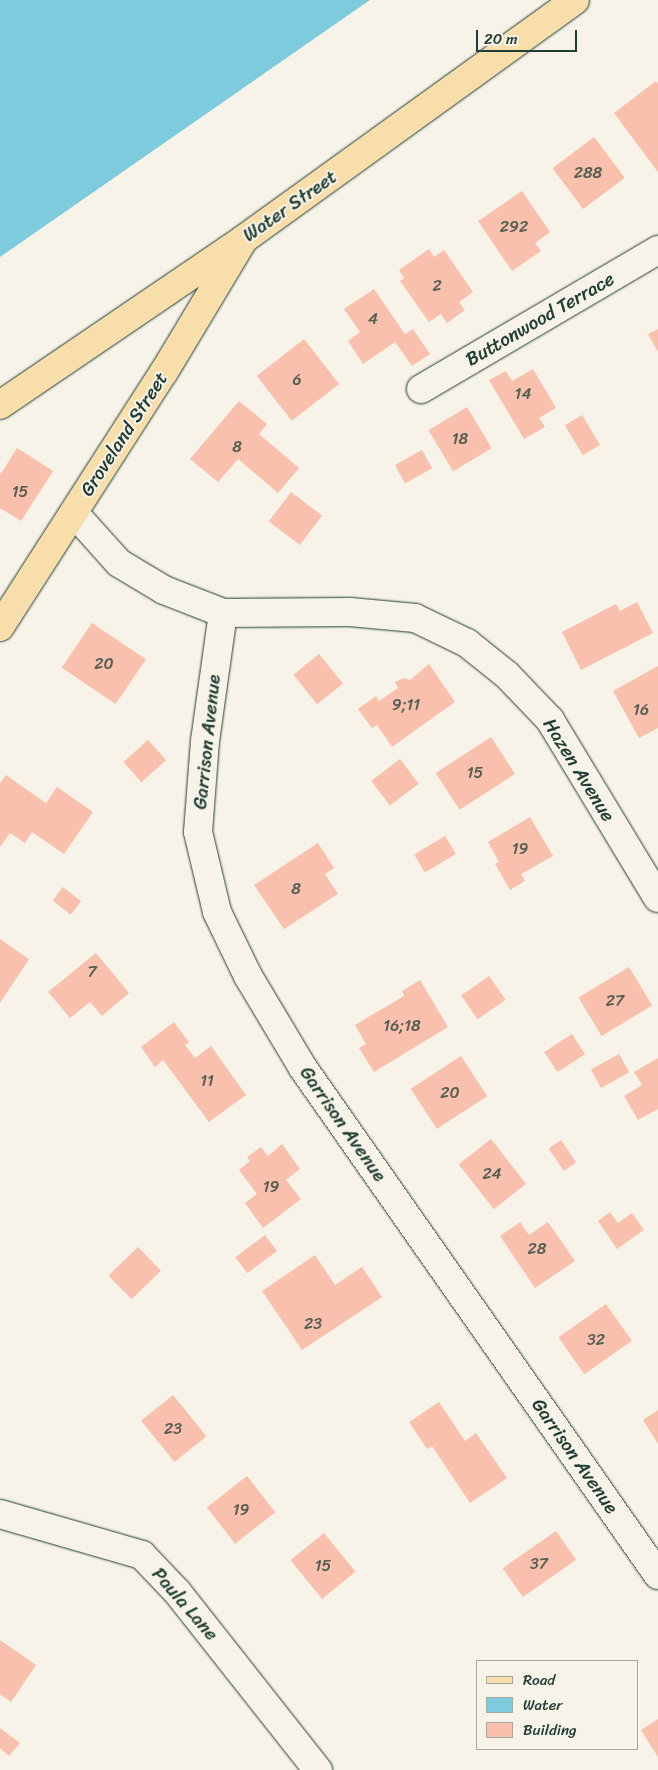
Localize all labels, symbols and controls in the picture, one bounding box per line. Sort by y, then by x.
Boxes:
scale bar [478,20,579,52]
text: 20 m [484,26,518,52]
house number: 288 [574,163,602,183]
street label: Water Street [238,165,342,247]
house number: 292 [500,217,528,237]
street label: Buttonwood Terrace [462,267,618,371]
house number: 2 [432,276,442,296]
house number: 4 [368,309,378,329]
street label: Groveland Street [75,368,173,500]
house number: 6 [292,370,302,390]
house number: 14 [515,384,531,404]
house number: 18 [452,429,468,449]
house number: 8 [232,437,242,457]
house number: 15 [12,482,28,502]
house number: 20 [94,654,114,674]
street label: Garrison Avenue [189,674,225,810]
house number: 9;11 [392,695,420,715]
house number: 16 [633,700,649,720]
street label: Hazen Avenue [538,714,620,826]
house number: 15 [467,763,483,783]
house number: 19 [512,839,528,859]
house number: 8 [291,879,301,899]
house number: 7 [87,962,97,982]
house number: 27 [606,991,624,1011]
house number: 16;18 [383,1016,421,1036]
street label: Garrison Avenue [295,1062,391,1186]
house number: 11 [200,1071,214,1091]
house number: 20 [440,1083,460,1103]
house number: 24 [482,1164,502,1184]
house number: 19 [263,1177,279,1197]
house number: 28 [528,1239,546,1259]
house number: 23 [304,1314,322,1334]
house number: 32 [587,1330,605,1350]
street label: Garrison Avenue [527,1394,623,1518]
house number: 23 [164,1419,182,1439]
house number: 19 [233,1500,249,1520]
house number: 37 [530,1554,548,1574]
house number: 15 [315,1556,331,1576]
street label: Paula Lane [147,1563,223,1645]
legend [476,1660,638,1750]
text: Road [523,1667,555,1693]
text: Water [523,1692,563,1718]
text: Building [523,1717,577,1743]

